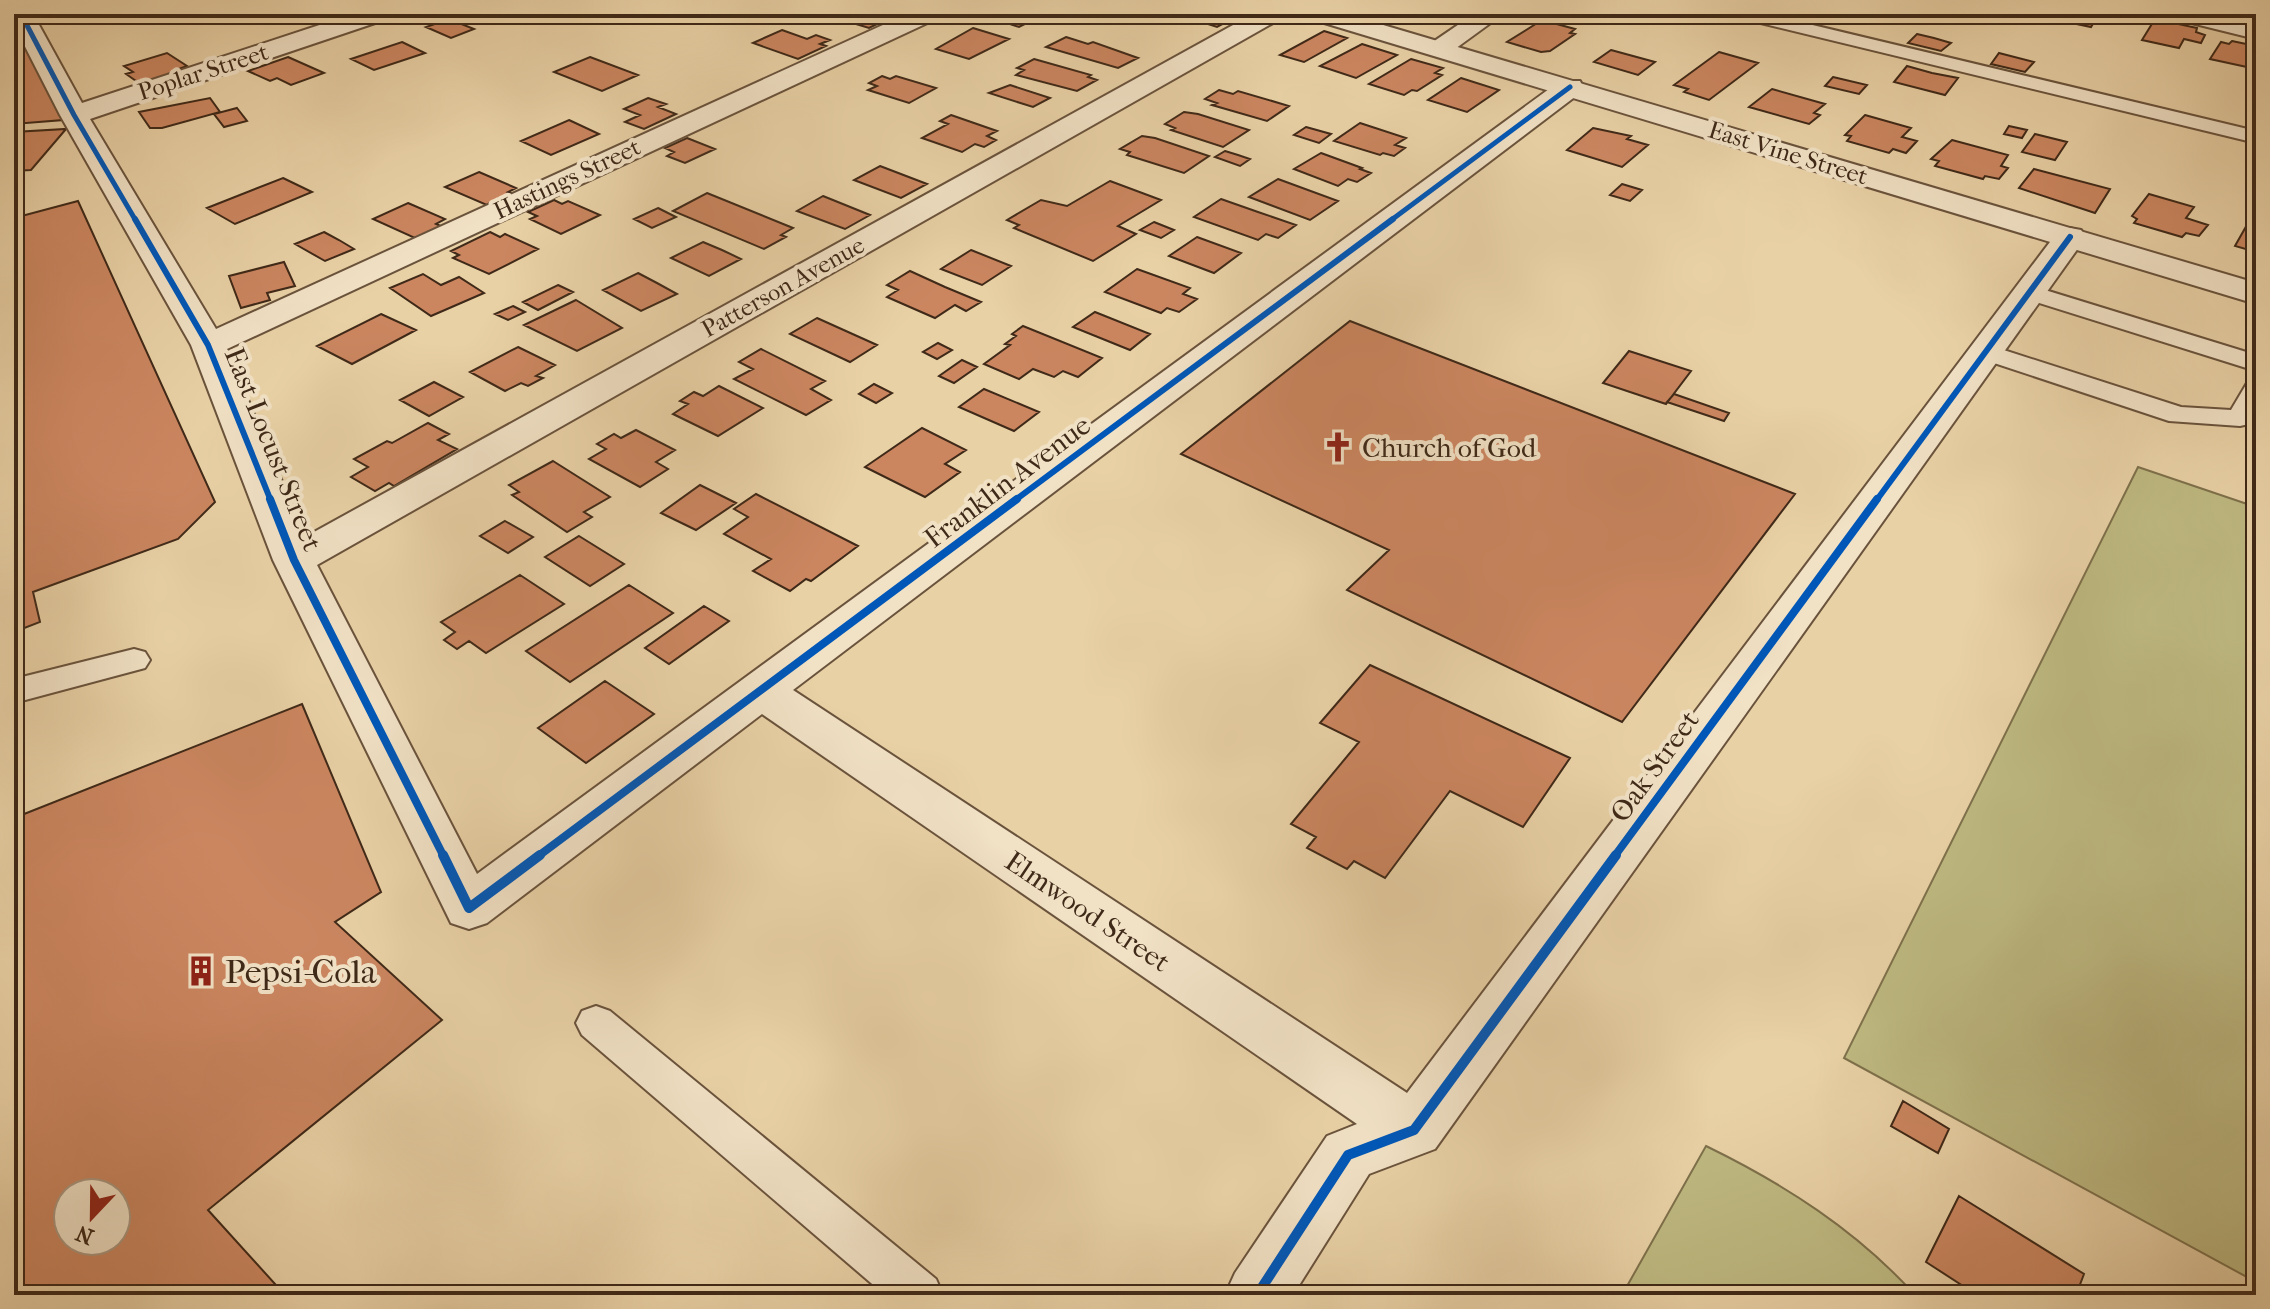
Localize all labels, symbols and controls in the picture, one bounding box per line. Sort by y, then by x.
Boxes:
street label: Poplar Street [134,38,272,106]
street label: East Vine Street [1705,115,1871,191]
street label: Hastings Street [489,133,645,225]
street label: Patterson Avenue [697,231,869,343]
street label: East Locust Street [218,343,329,556]
street label: Franklin Avenue [918,408,1097,555]
church icon: Church of God [1321,430,1355,464]
place label: Church of God [1362,431,1537,464]
street label: Oak Street [1603,704,1706,828]
street label: Elmwood Street [999,844,1176,979]
place label: Pepsi-Cola [225,952,377,992]
building icon: Pepsi-Cola [184,954,218,988]
north arrow [52,1177,132,1257]
text: N [72,1219,97,1250]

